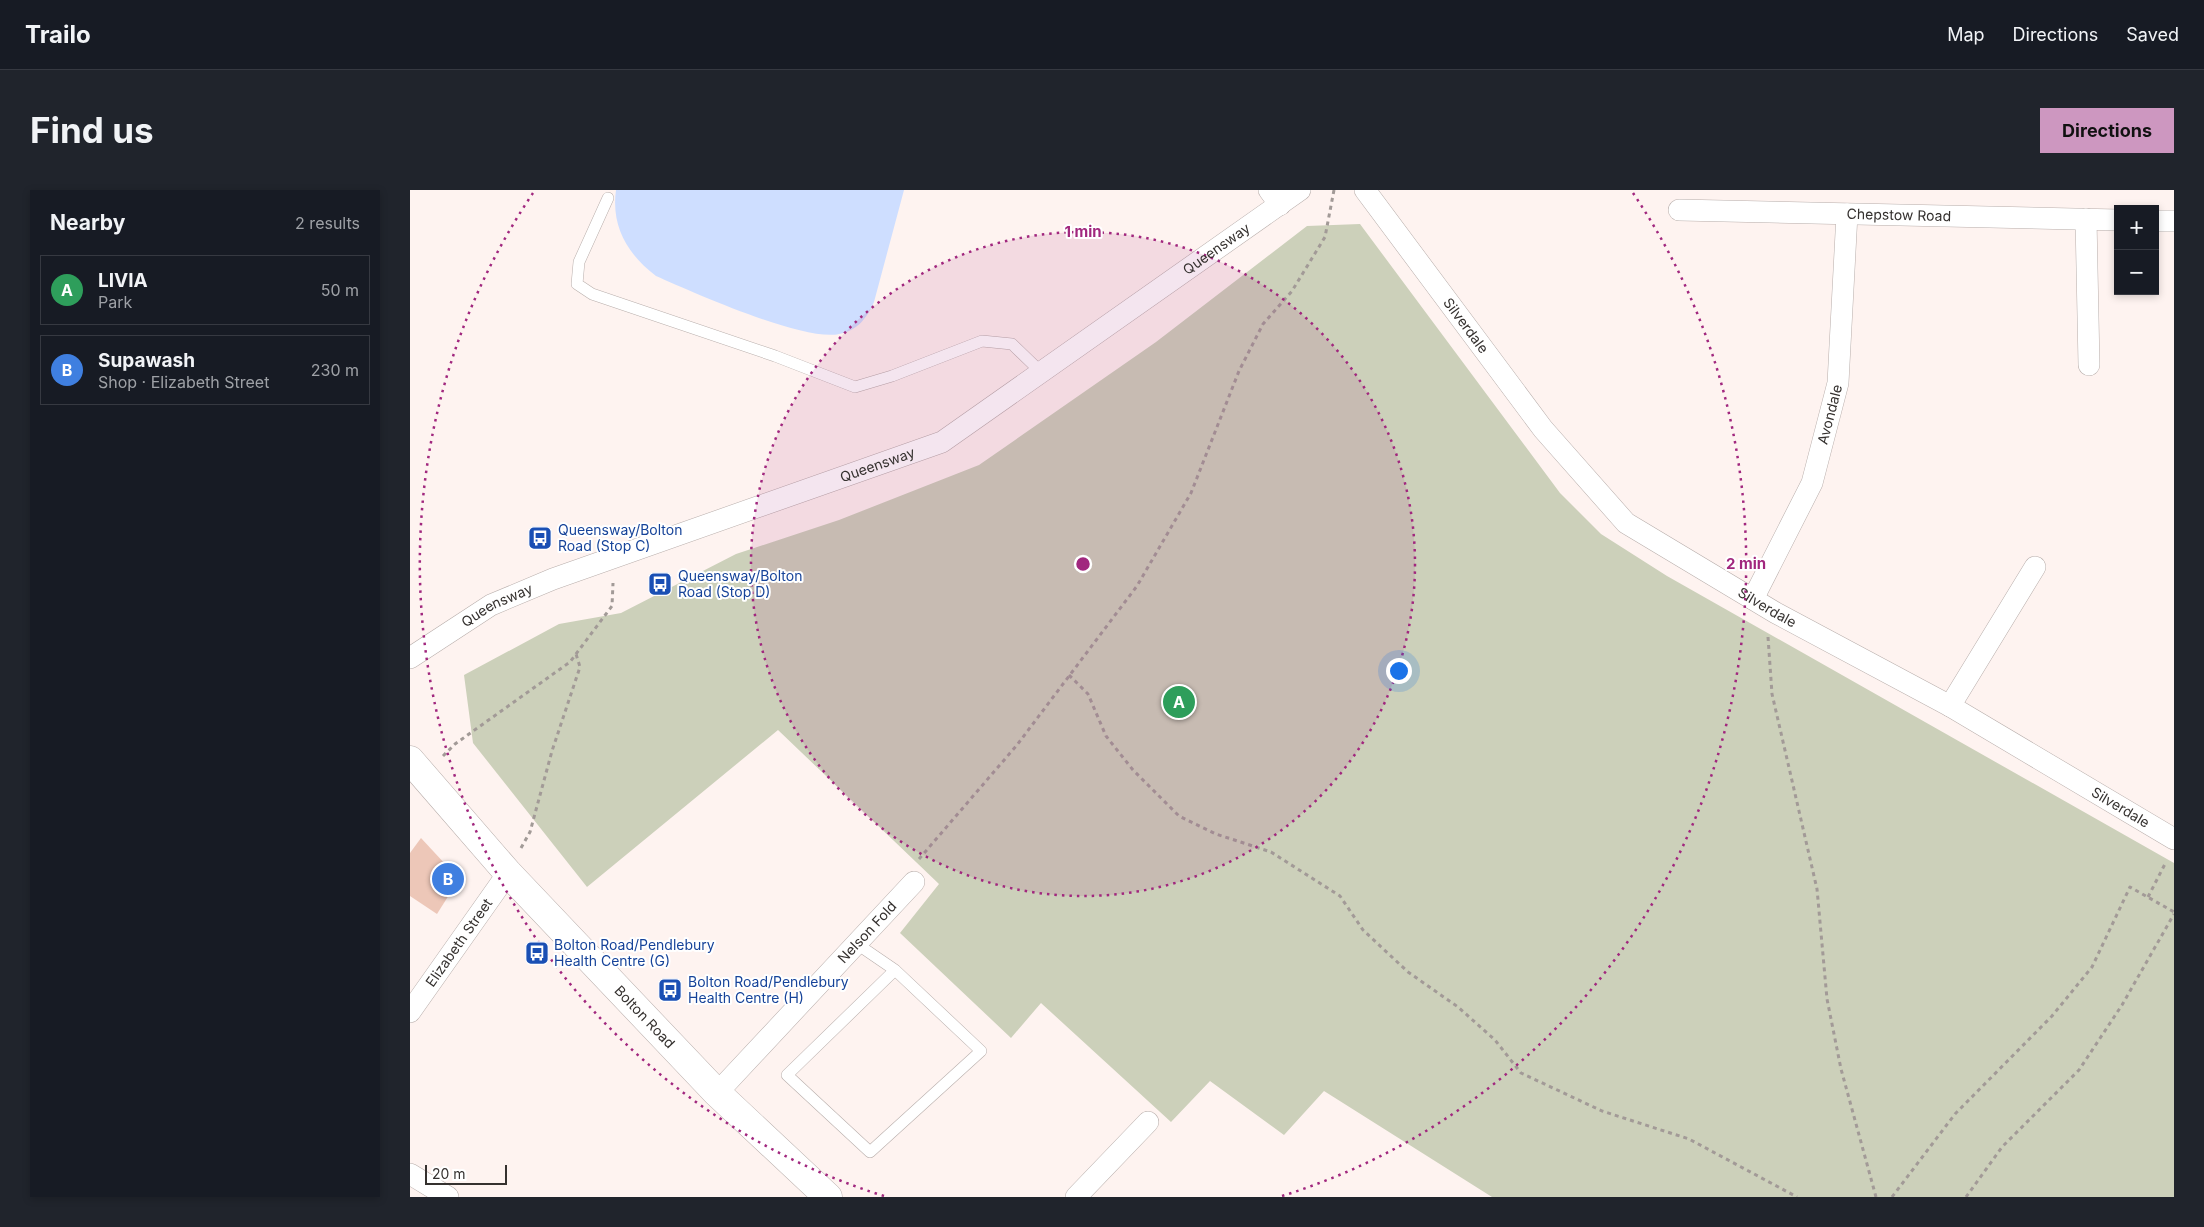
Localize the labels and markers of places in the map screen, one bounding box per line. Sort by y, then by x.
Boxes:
place label: Queensway/Bolton Road (Stop C) [558,521,682,554]
bus stop icon: Queensway/Bolton Road (Stop C) [527,525,553,551]
centre of rings [1074,555,1092,573]
place label: Queensway/Bolton Road (Stop D) [678,567,802,600]
bus stop icon: Queensway/Bolton Road (Stop D) [647,571,673,597]
pin: A [1163,683,1195,721]
pin: B [432,860,464,898]
place label: Bolton Road/Pendlebury Health Centre (G) [554,936,715,969]
bus stop icon: Bolton Road/Pendlebury Health Centre (G) [524,940,550,966]
place label: Bolton Road/Pendlebury Health Centre (H) [688,973,849,1006]
bus stop icon: Bolton Road/Pendlebury Health Centre (H) [657,977,683,1003]

